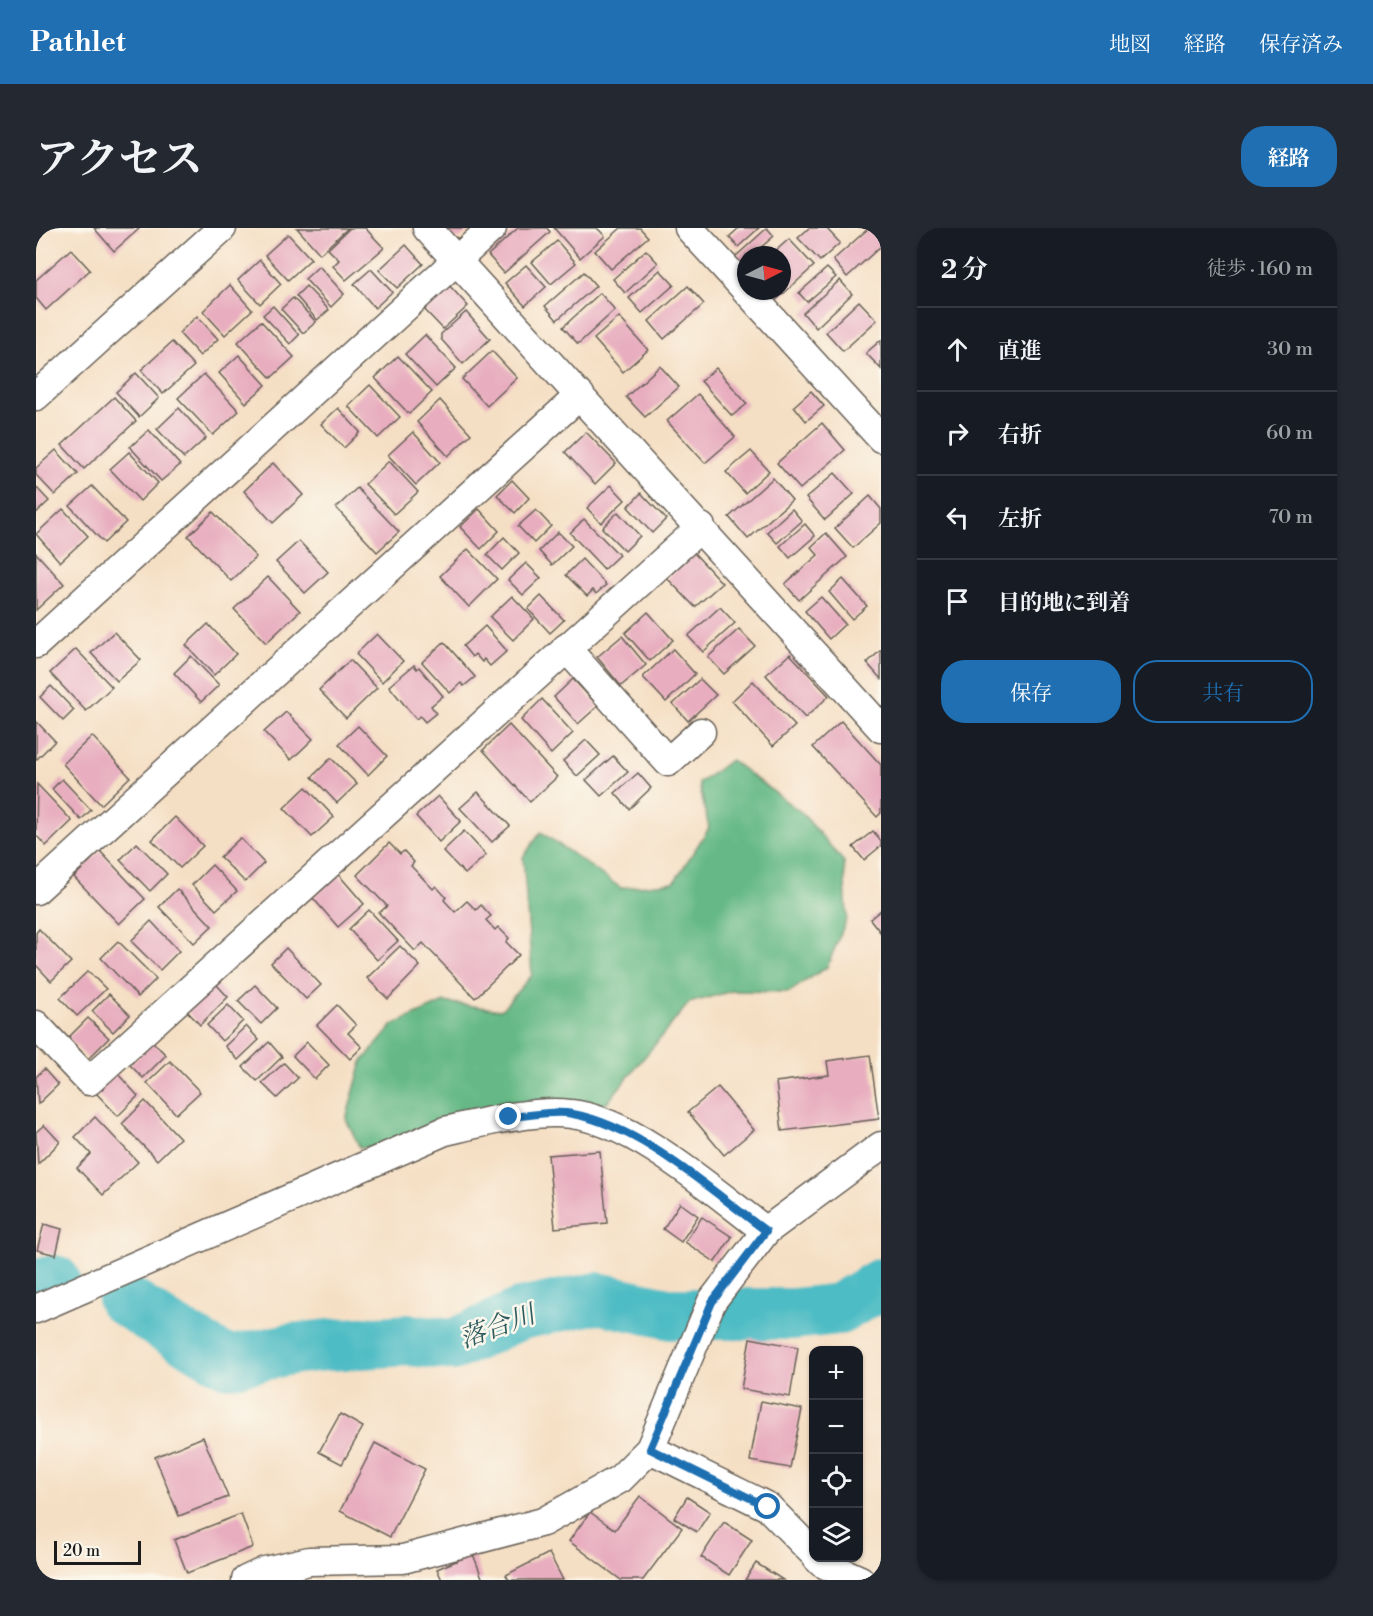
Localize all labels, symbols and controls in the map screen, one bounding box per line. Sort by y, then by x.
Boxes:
text: Pathlet [30,25,126,60]
text: 地図 [1109,32,1151,58]
text: 経路 [1184,32,1226,58]
text: 保存済み [1259,32,1343,58]
button: 経路 [1241,126,1337,187]
text: アクセス [36,134,203,187]
north arrow [737,246,791,300]
text: 2 分 [941,254,987,286]
text: 徒歩 · 160 m [1207,257,1313,282]
icon: ahead [941,333,974,366]
text: 30 m [1267,337,1313,362]
text: 直進 [998,338,1042,365]
icon: right [941,417,974,450]
text: 60 m [1266,421,1313,446]
text: 右折 [998,422,1042,449]
icon: left [941,501,974,534]
text: 70 m [1269,505,1313,530]
text: 左折 [998,506,1042,533]
icon: arrive [941,585,974,618]
text: 目的地に到着 [998,590,1130,617]
button: 保存 [941,660,1121,723]
button: 共有 [1133,660,1313,723]
route end [495,1103,521,1129]
water label: 落合川 [455,1298,542,1355]
map controls [809,1346,863,1562]
button: + [809,1346,863,1400]
button: − [809,1400,863,1454]
button: locate [809,1454,863,1508]
route start [754,1493,780,1519]
button: layers [809,1508,863,1562]
scale bar [54,1538,141,1566]
text: 20 m [63,1541,100,1561]

